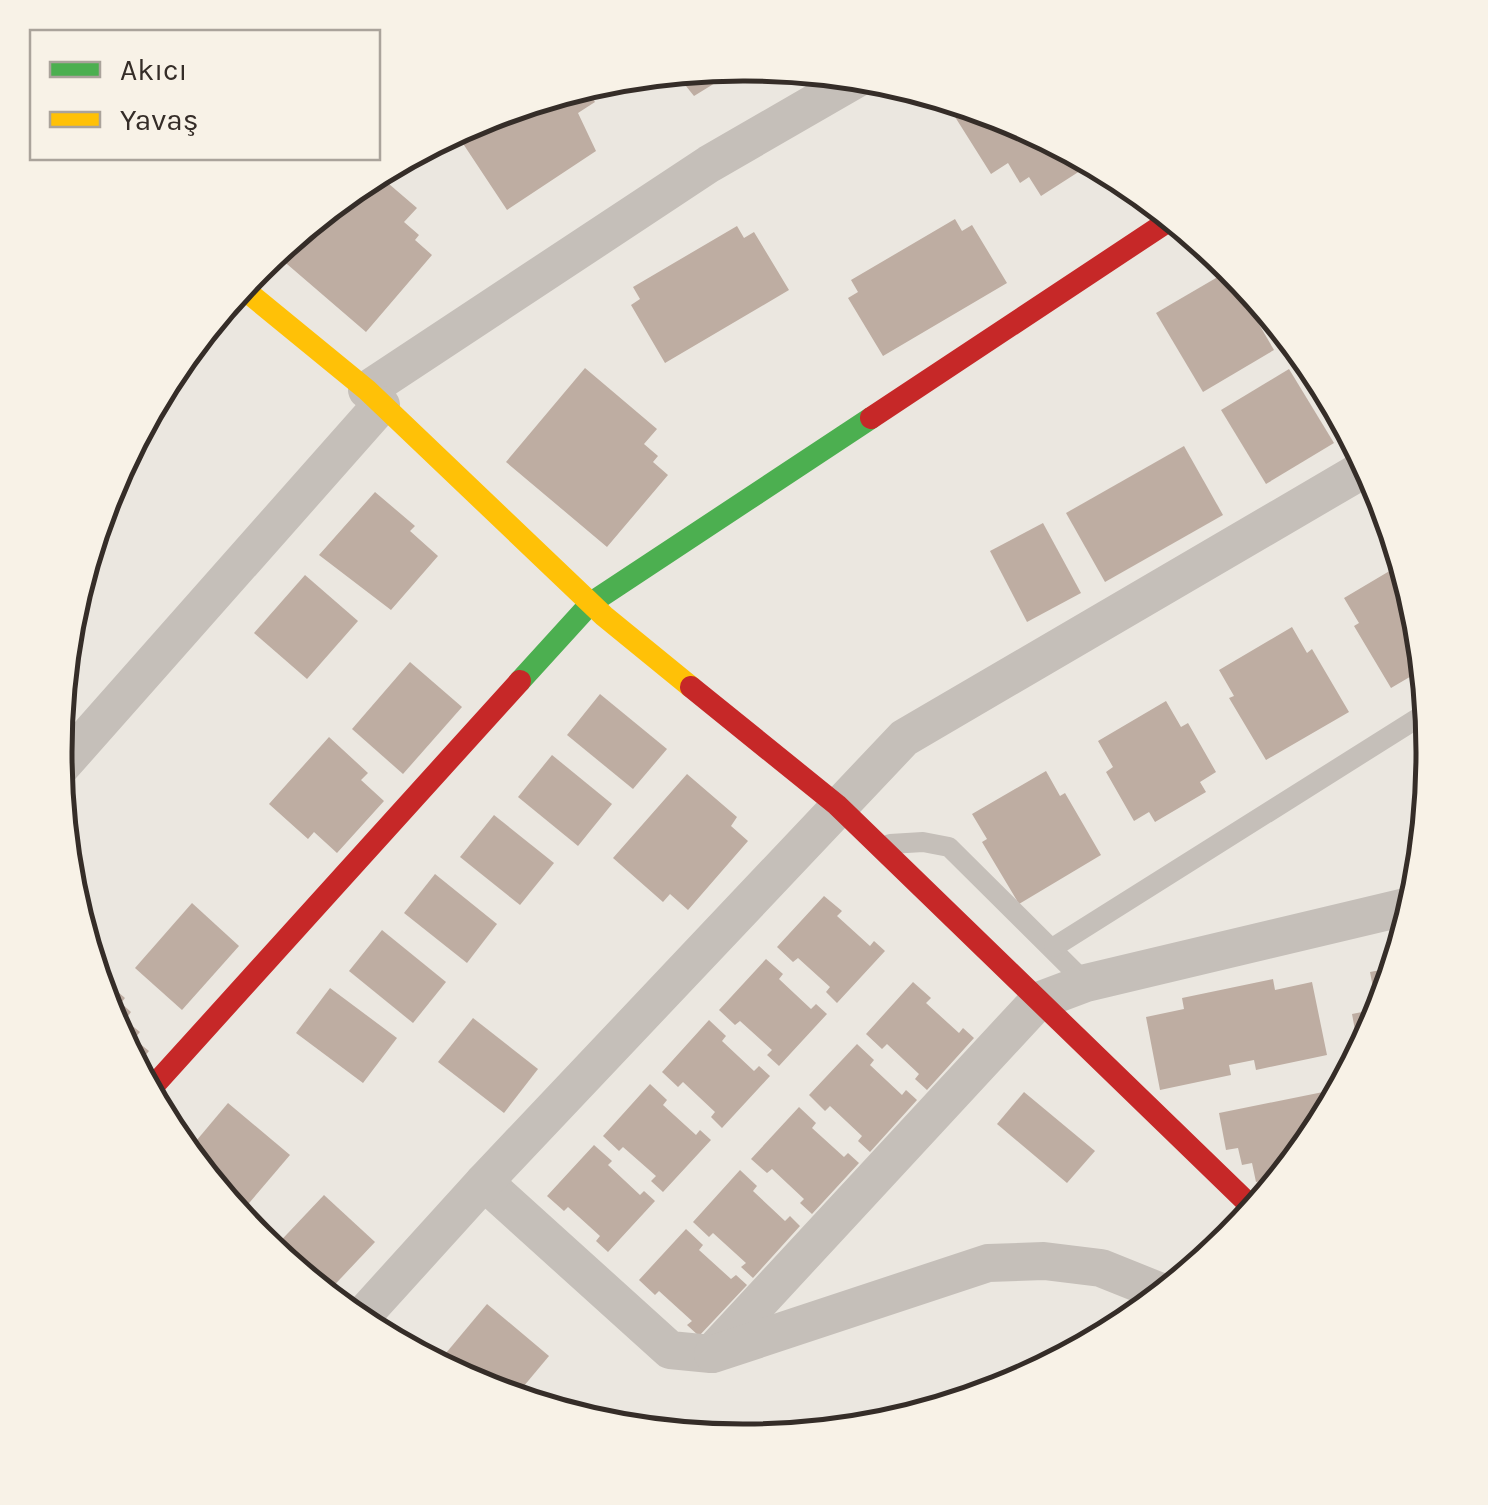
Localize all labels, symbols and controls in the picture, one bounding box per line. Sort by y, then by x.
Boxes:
legend [30,30,380,160]
text: Akıcı [120,52,188,88]
text: Yavaş [120,102,199,138]

